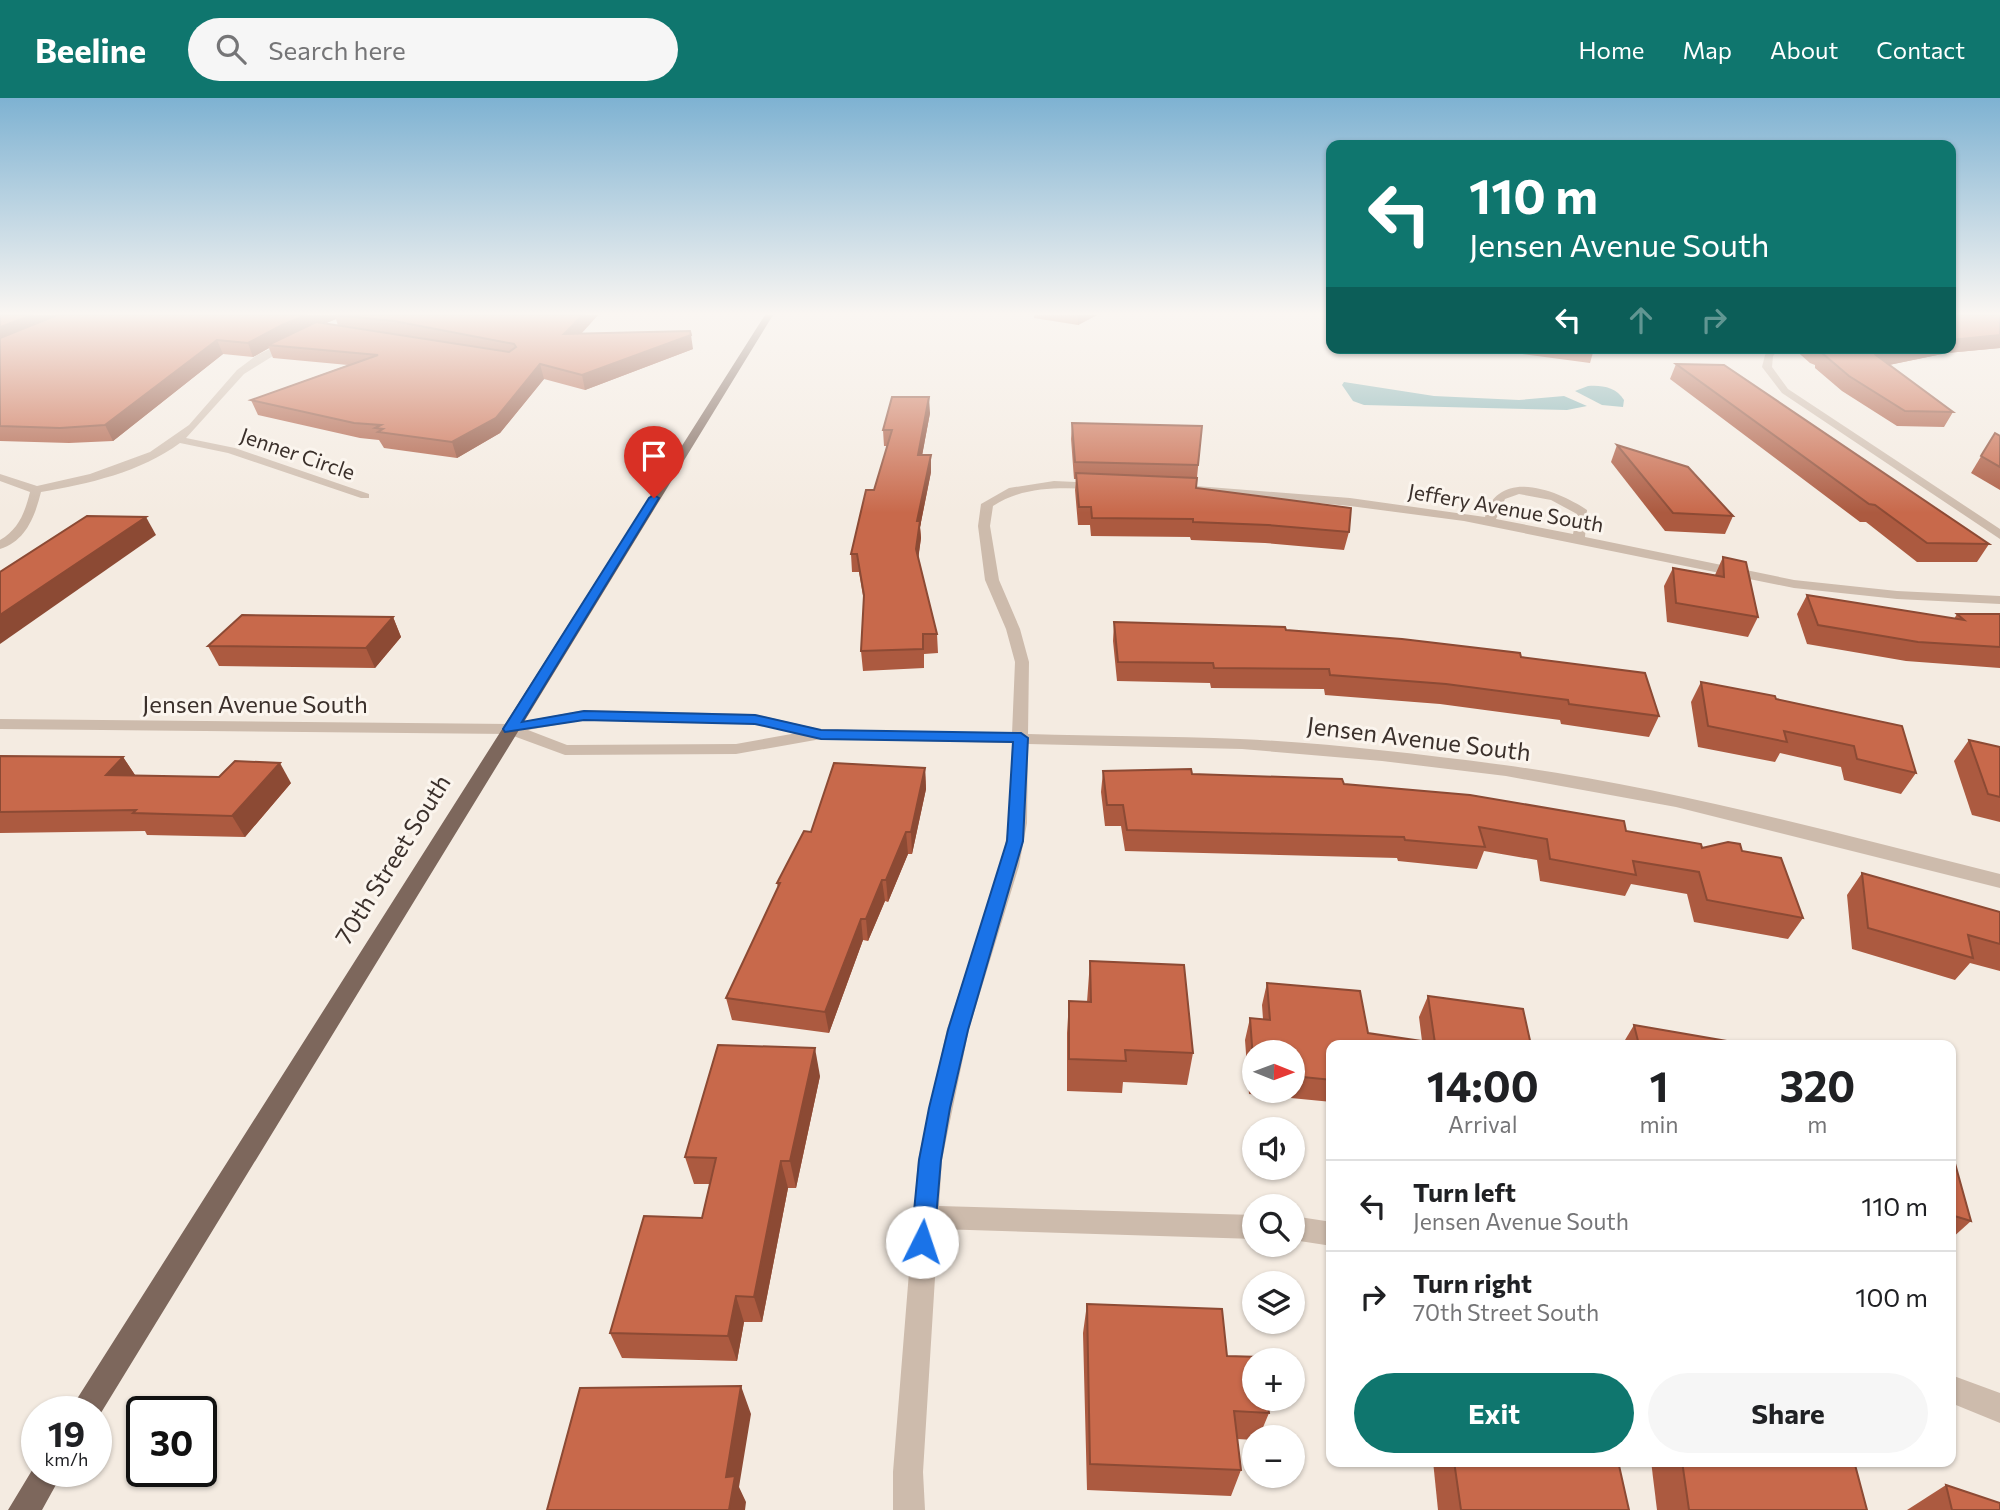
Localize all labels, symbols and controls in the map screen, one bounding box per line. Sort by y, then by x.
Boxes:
search box [188,18,678,81]
text: Beeline [35,29,146,70]
icon: search [212,30,250,68]
text: Search here [268,34,406,65]
text: Home [1579,35,1645,64]
text: Map [1683,35,1732,64]
text: About [1770,35,1838,64]
text: Contact [1876,35,1965,64]
text: 110 m [1469,164,1598,224]
icon: left [1354,168,1445,259]
text: Jensen Avenue South [1469,224,1769,264]
icon: left [1549,301,1587,339]
icon: ahead [1622,301,1660,339]
icon: right [1695,301,1733,339]
street label: Jenner Circle [238,422,358,484]
pin [624,426,684,498]
icon: arrive [635,437,673,475]
street label: Jeffery Avenue South [1406,477,1606,537]
street label: Jensen Avenue South [142,689,368,718]
street label: Jensen Avenue South [1305,710,1533,766]
street label: 70th Street South [328,769,456,949]
north arrow [1242,1040,1306,1102]
map controls [1242,1040,1305,1488]
text: 14:00 [1427,1059,1539,1111]
text: 1 [1649,1059,1668,1111]
text: 320 [1779,1059,1855,1111]
text: Arrival [1448,1110,1518,1138]
text: min [1639,1110,1679,1138]
text: m [1807,1110,1827,1138]
button: sound [1242,1117,1305,1180]
text: Turn left [1413,1176,1516,1207]
icon: left [1354,1187,1392,1225]
text: 110 m [1861,1190,1928,1221]
button: search [1242,1194,1305,1257]
position arrow [885,1205,959,1279]
text: Jensen Avenue South [1413,1207,1629,1235]
text: Turn right [1413,1267,1532,1298]
button: layers [1242,1271,1305,1334]
icon: right [1354,1278,1392,1316]
text: 100 m [1855,1281,1928,1312]
text: 70th Street South [1413,1298,1599,1326]
button: + [1242,1348,1305,1411]
button: Exit [1354,1373,1634,1453]
button: Share [1648,1373,1928,1453]
speed limit sign: 30 [126,1396,217,1487]
text: 19 [48,1411,85,1454]
button: − [1242,1425,1305,1488]
text: km/h [45,1448,88,1470]

